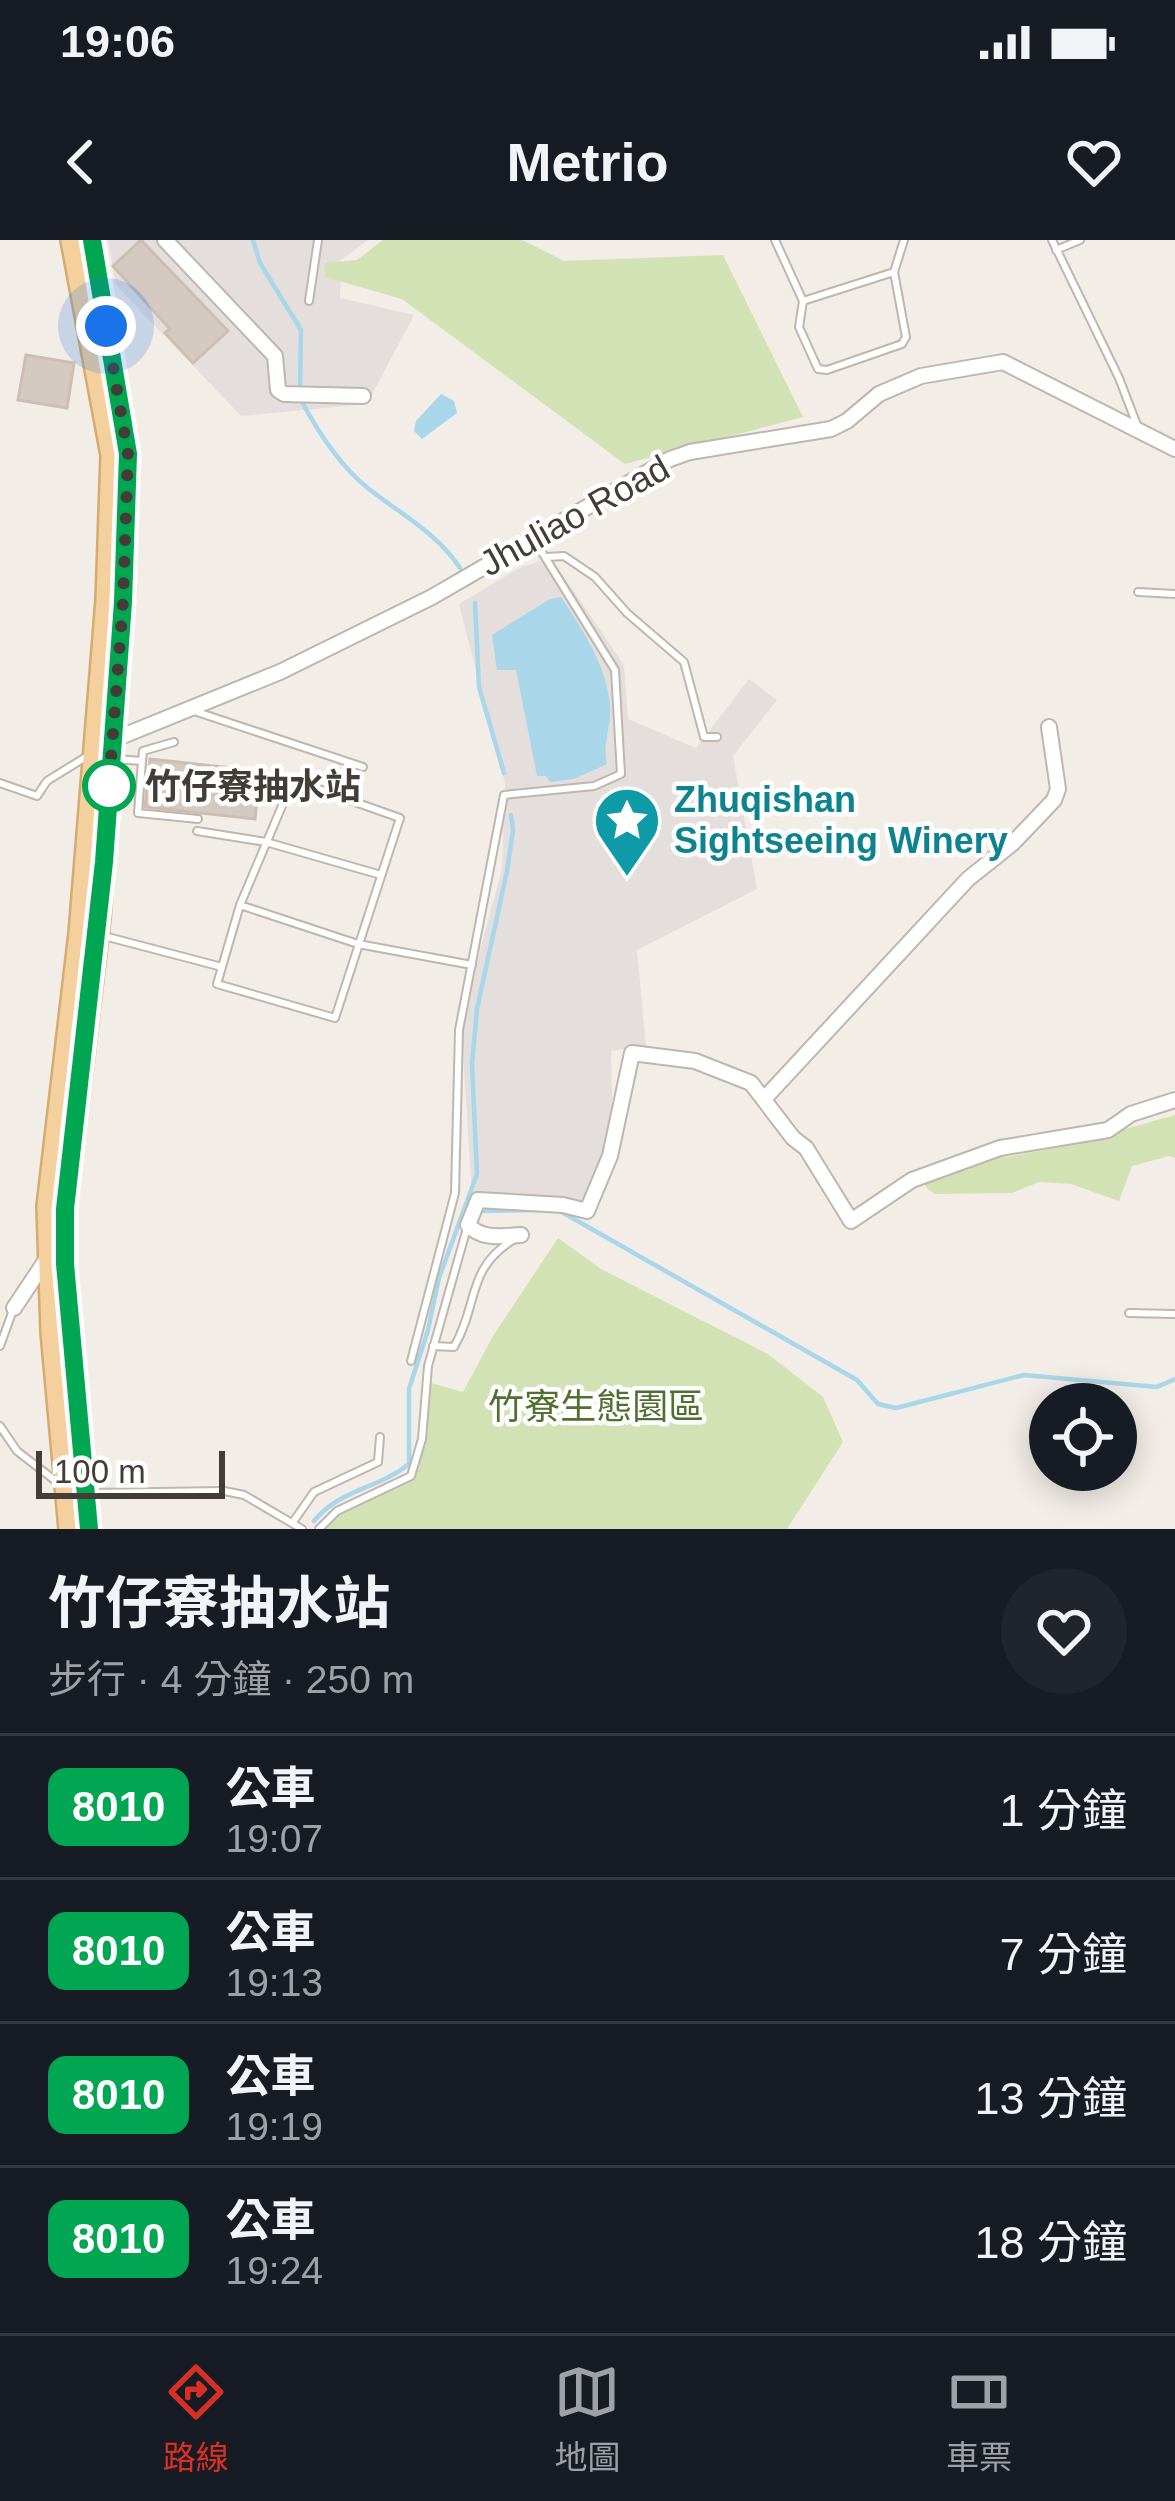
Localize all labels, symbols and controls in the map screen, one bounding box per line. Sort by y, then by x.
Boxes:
text: 19:06 [60,16,175,67]
icon: back [48,129,114,195]
icon: heart [1061,129,1127,195]
text: Metrio [507,132,669,192]
your location [76,296,136,356]
street label: Jhuliao Road [472,447,676,584]
marker: 竹仔寮抽水站 [84,761,134,811]
place label: 竹仔寮抽水站 [145,766,361,807]
place label: Zhuqishan Sightseeing Winery [674,779,1008,861]
place icon: Zhuqishan Sightseeing Winery [592,785,662,879]
map controls [1029,1383,1137,1491]
button: locate [1029,1383,1137,1491]
park label: 竹寮生態園區 [488,1386,704,1427]
scale bar [36,1445,225,1498]
text: 100 m [54,1453,146,1490]
button: heart [1001,1568,1127,1694]
text: 竹仔寮抽水站 [48,1571,390,1635]
text: 步行 · 4 分鐘 · 250 m [48,1658,414,1701]
text: 公車 [225,1763,315,1814]
text: 8010 [72,1783,165,1830]
text: 1 分鐘 [999,1785,1127,1836]
text: 19:07 [225,1817,323,1860]
text: 公車 [225,1907,315,1958]
text: 8010 [72,1927,165,1974]
text: 7 分鐘 [999,1929,1127,1980]
text: 19:13 [225,1961,323,2004]
text: 公車 [225,2051,315,2102]
text: 8010 [72,2071,165,2118]
text: 13 分鐘 [974,2073,1127,2124]
text: 19:19 [225,2105,323,2148]
text: 公車 [225,2195,315,2246]
text: 8010 [72,2215,165,2262]
text: 18 分鐘 [974,2217,1127,2268]
text: 19:24 [225,2249,323,2292]
tab: 路線 [163,2359,229,2479]
tab: 地圖 [554,2359,620,2479]
tab: 車票 [946,2359,1012,2479]

